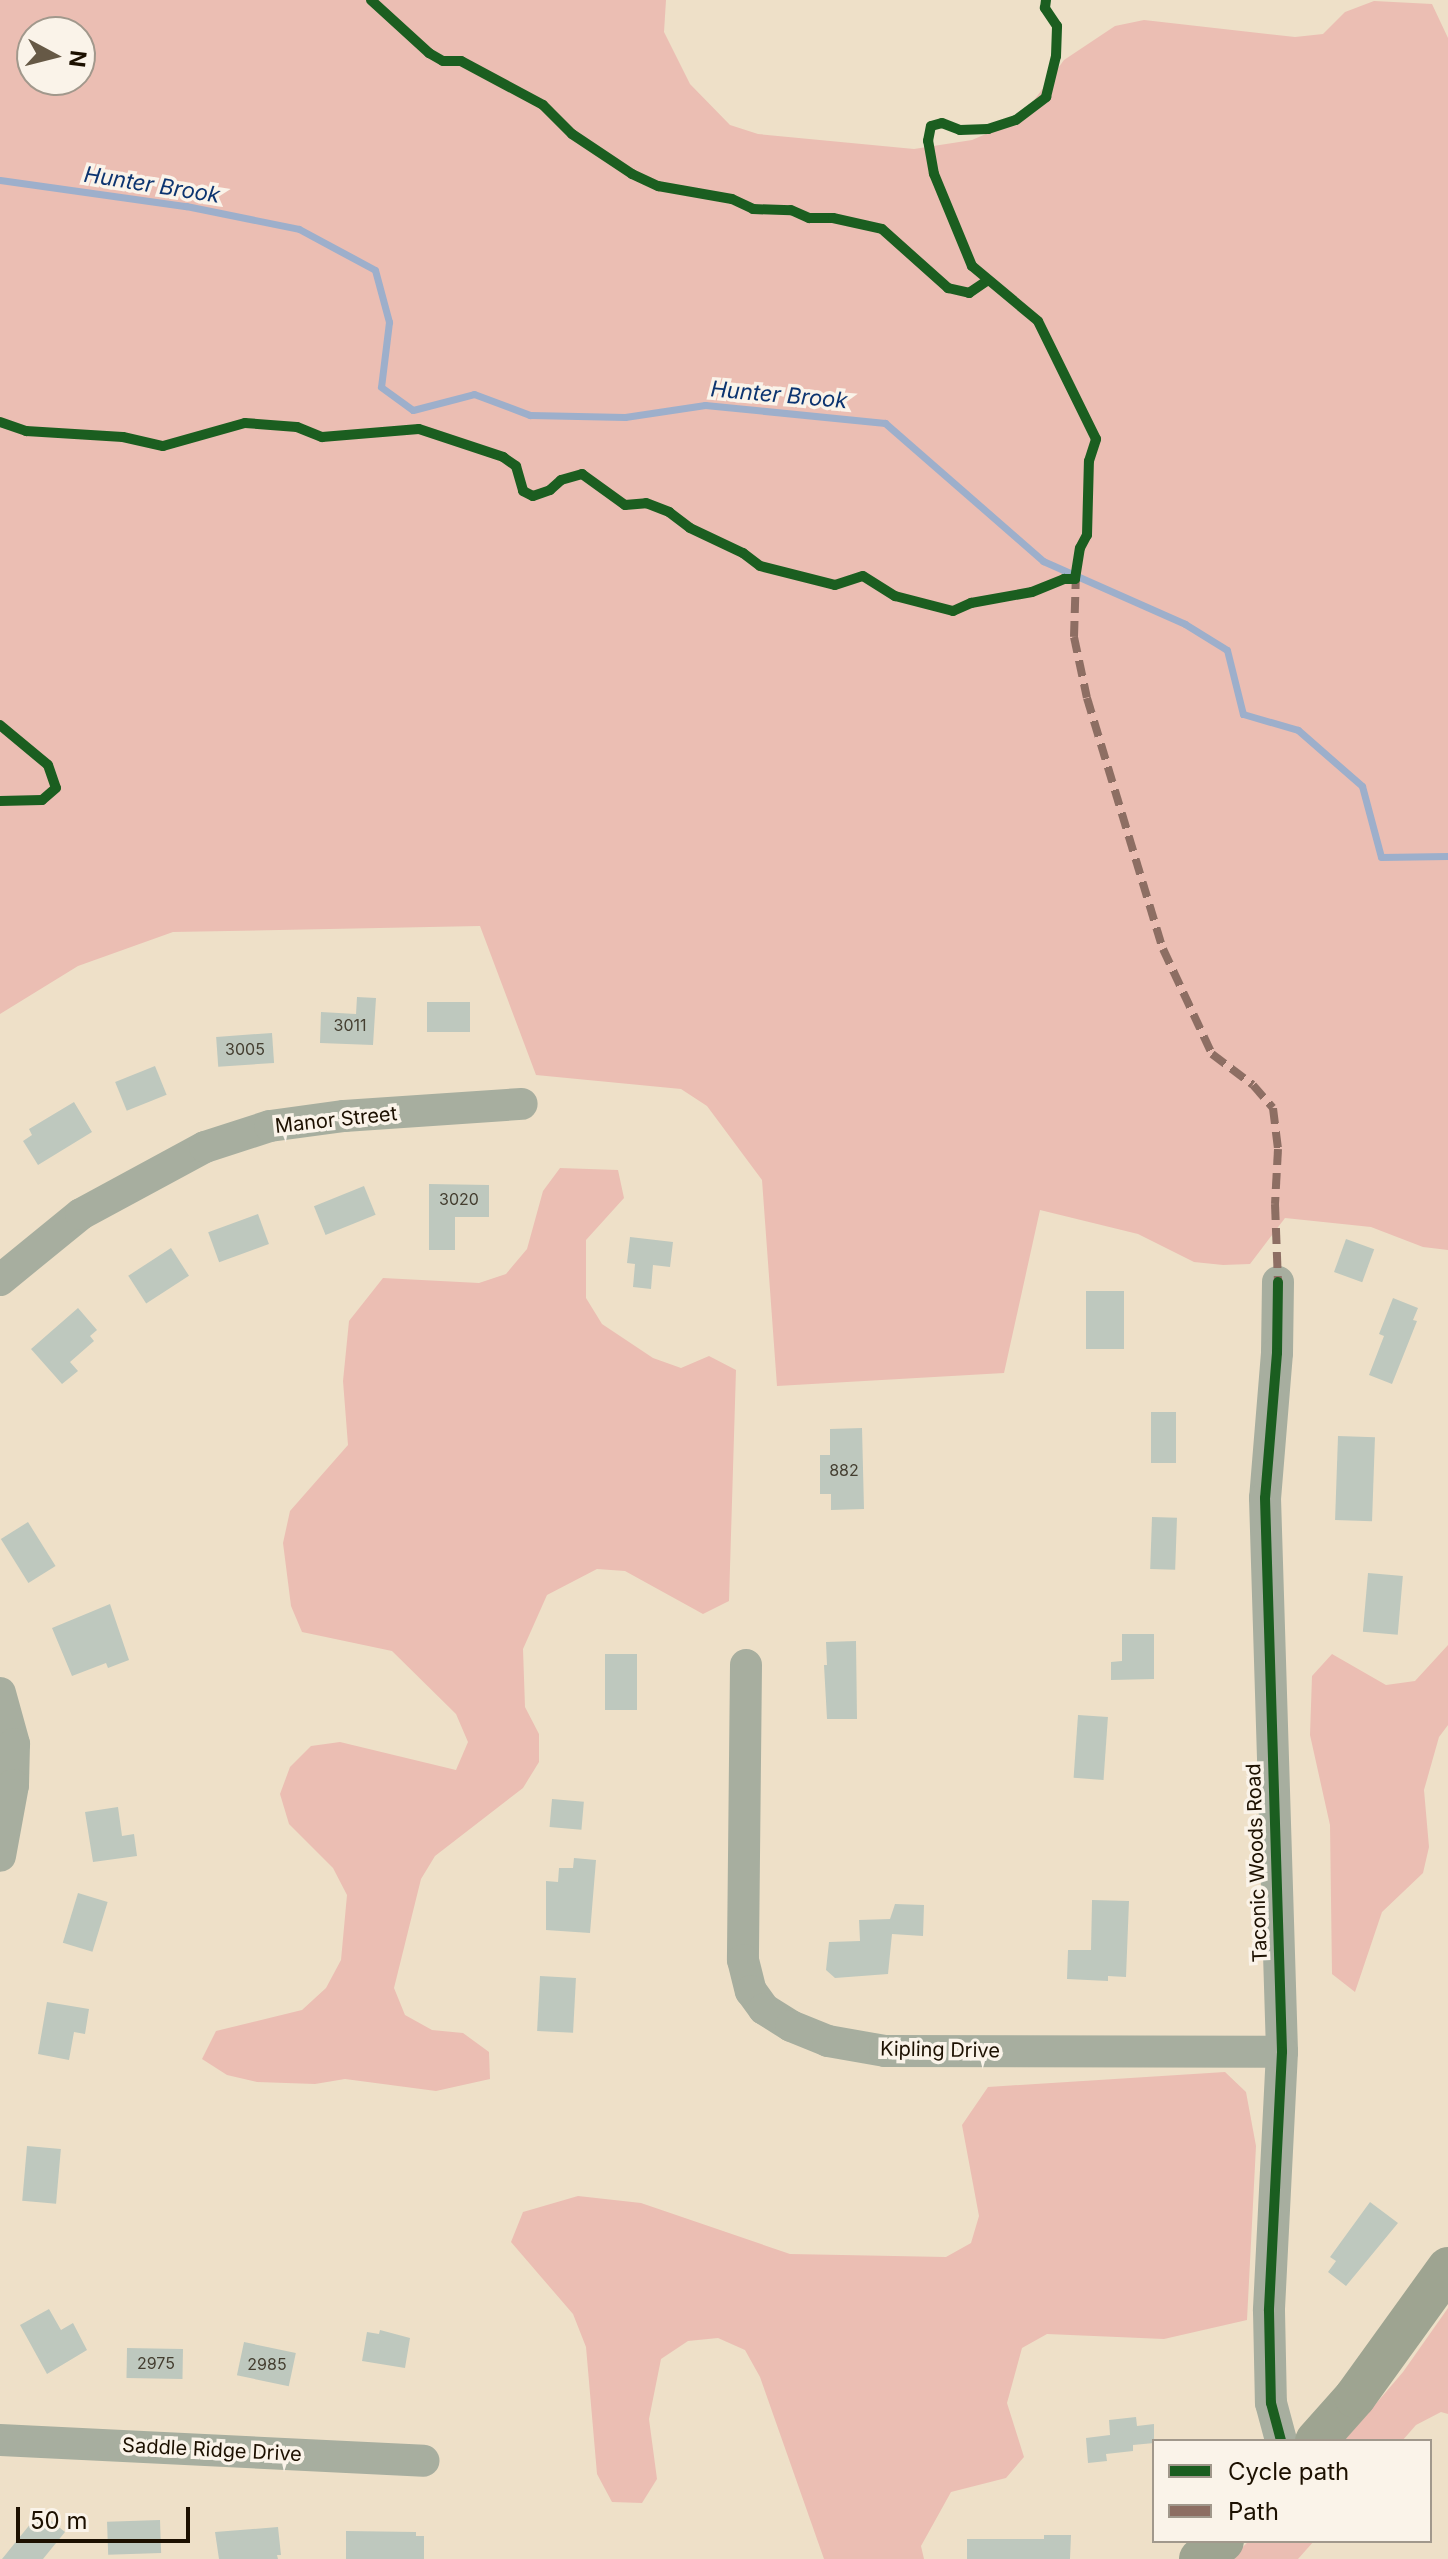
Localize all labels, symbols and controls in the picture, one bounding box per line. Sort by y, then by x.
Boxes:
north arrow [16,16,96,96]
text: N [64,49,92,69]
water label: Hunter Brook [82,161,222,209]
water label: Hunter Brook [709,376,849,414]
house number: 3011 [334,1015,366,1035]
house number: 3005 [225,1039,265,1059]
street label: Manor Street [274,1102,398,1138]
house number: 3020 [439,1189,479,1209]
house number: 882 [829,1460,859,1480]
street label: Taconic Woods Road [1242,1763,1272,1963]
street label: Kipling Drive [880,2037,1000,2063]
house number: 2975 [137,2353,175,2373]
house number: 2985 [247,2354,287,2374]
street label: Saddle Ridge Drive [122,2433,302,2467]
legend [1152,2439,1432,2543]
text: Cycle path [1228,2457,1349,2486]
scale bar [20,2491,194,2541]
text: Path [1228,2497,1279,2526]
text: 50 m [30,2506,88,2535]

